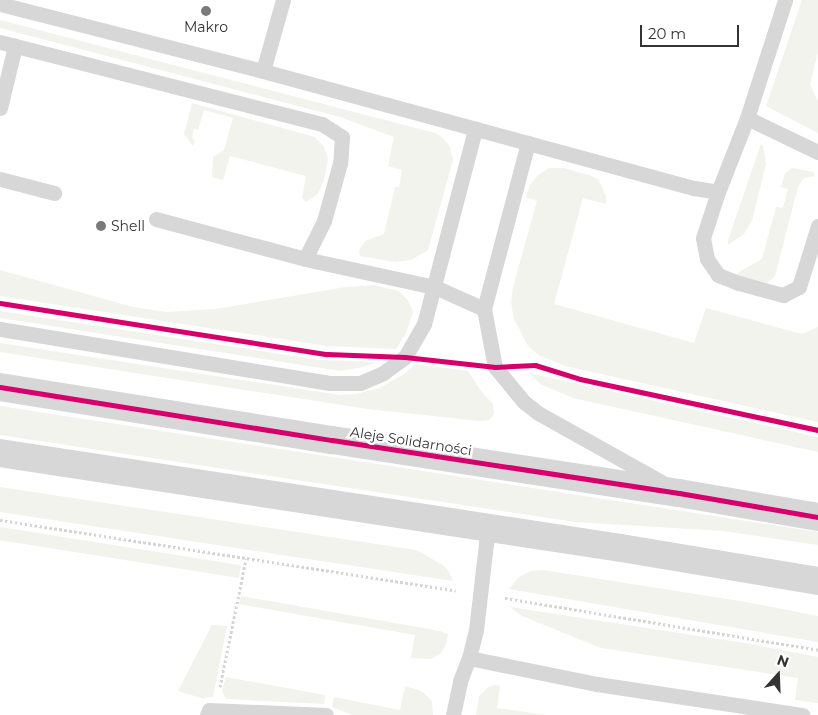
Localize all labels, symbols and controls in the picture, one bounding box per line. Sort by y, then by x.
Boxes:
marker: Makro [200,5,212,17]
scale bar [643,15,742,47]
place label: Makro [184,19,228,35]
text: 20 m [648,24,686,43]
place label: Shell [111,218,145,234]
marker: Shell [95,220,107,232]
street label: Aleje Solidarności [349,423,473,459]
north arrow [753,650,803,700]
text: N [775,651,792,671]

